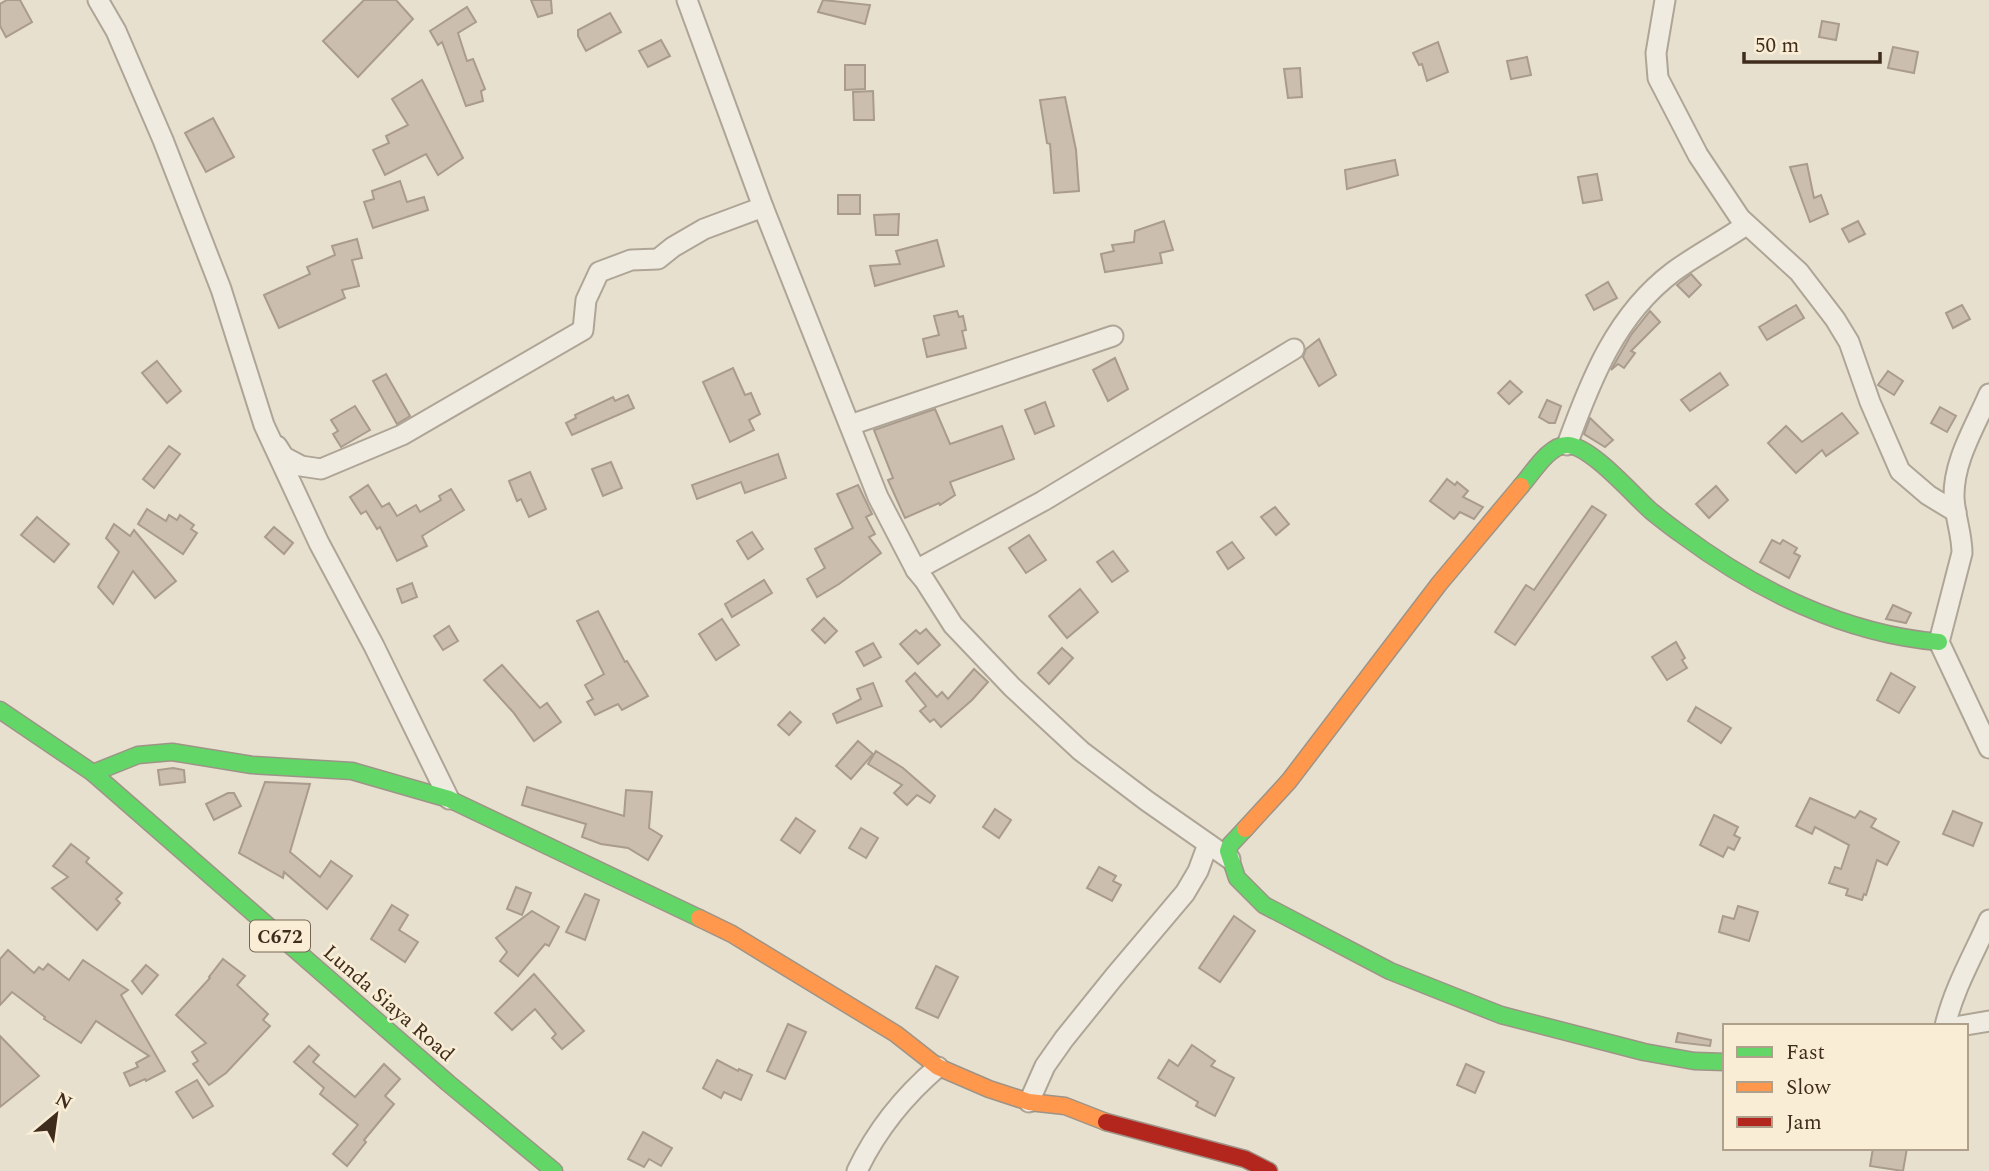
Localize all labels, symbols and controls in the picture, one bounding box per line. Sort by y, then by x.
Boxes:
scale bar [1744,21,1881,65]
text: 50 m [1755,30,1799,62]
road number: C672 [250,920,310,952]
street label: Lunda Siaya Road [315,937,461,1070]
legend [1723,1024,1968,1150]
text: Fast [1786,1037,1825,1069]
text: Slow [1786,1072,1832,1104]
north arrow [21,1080,91,1150]
text: N [50,1085,77,1118]
text: Jam [1786,1107,1822,1139]

